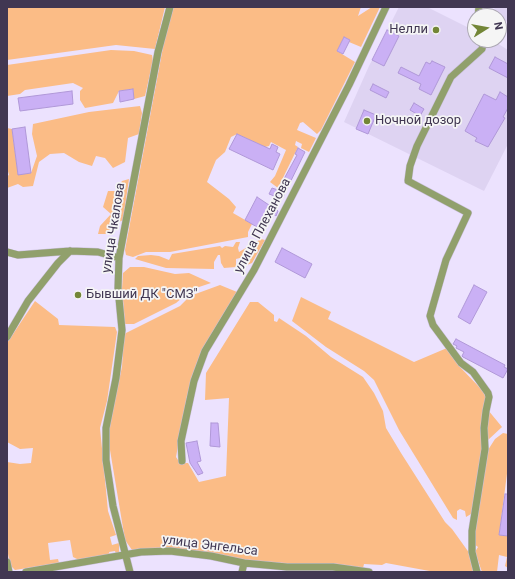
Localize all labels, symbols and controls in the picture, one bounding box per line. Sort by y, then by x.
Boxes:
north arrow [467,8,507,48]
text: N [491,21,505,31]
place label: Нелли [389,22,428,38]
marker: Нелли [431,25,441,35]
place label: Ночной дозор [375,113,461,129]
marker: Ночной дозор [362,116,372,126]
street label: улица Плеханова [231,176,295,276]
street label: улица Чкалова [99,182,129,274]
place label: Бывший ДК "СМЗ" [86,287,198,303]
marker: Бывший ДК "СМЗ" [73,290,83,300]
street label: улица Энгельса [161,532,259,560]

